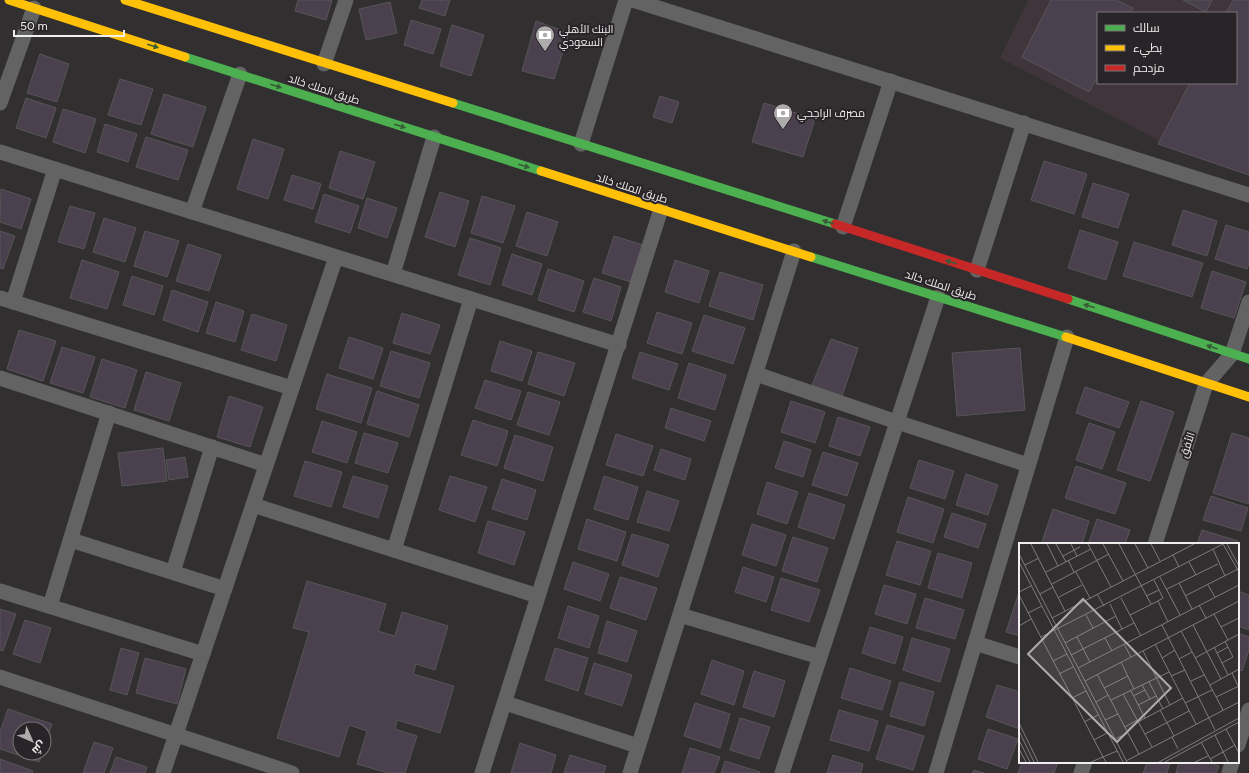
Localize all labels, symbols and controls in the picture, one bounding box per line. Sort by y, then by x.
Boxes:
scale bar [14,12,124,38]
legend [1097,12,1237,84]
text: 50 m [20,19,48,33]
text: سالك [1133,21,1160,35]
place label: البنك الأهلي السعودي [559,23,614,51]
bank icon: البنك الأهلي السعودي [534,24,556,52]
text: بطيء [1133,41,1162,58]
one-way arrow [147,44,159,50]
text: مزدحم [1133,61,1165,76]
street label: طريق الملك خالد [286,72,361,107]
one-way arrow [271,83,283,89]
bank icon: مصرف الراجحي [772,102,794,130]
place label: مصرف الراجحي [797,107,865,122]
one-way arrow [394,123,406,129]
one-way arrow [518,163,530,169]
street label: طريق الملك خالد [594,171,669,206]
one-way arrow [821,219,833,225]
one-way arrow [945,259,957,265]
street label: طريق الملك خالد [903,268,978,303]
one-way arrow [1082,303,1094,309]
one-way arrow [1206,344,1218,350]
street label: الأفق [1177,431,1198,460]
inset map [1019,543,1239,763]
north arrow [12,721,52,761]
text: ش [29,738,48,757]

